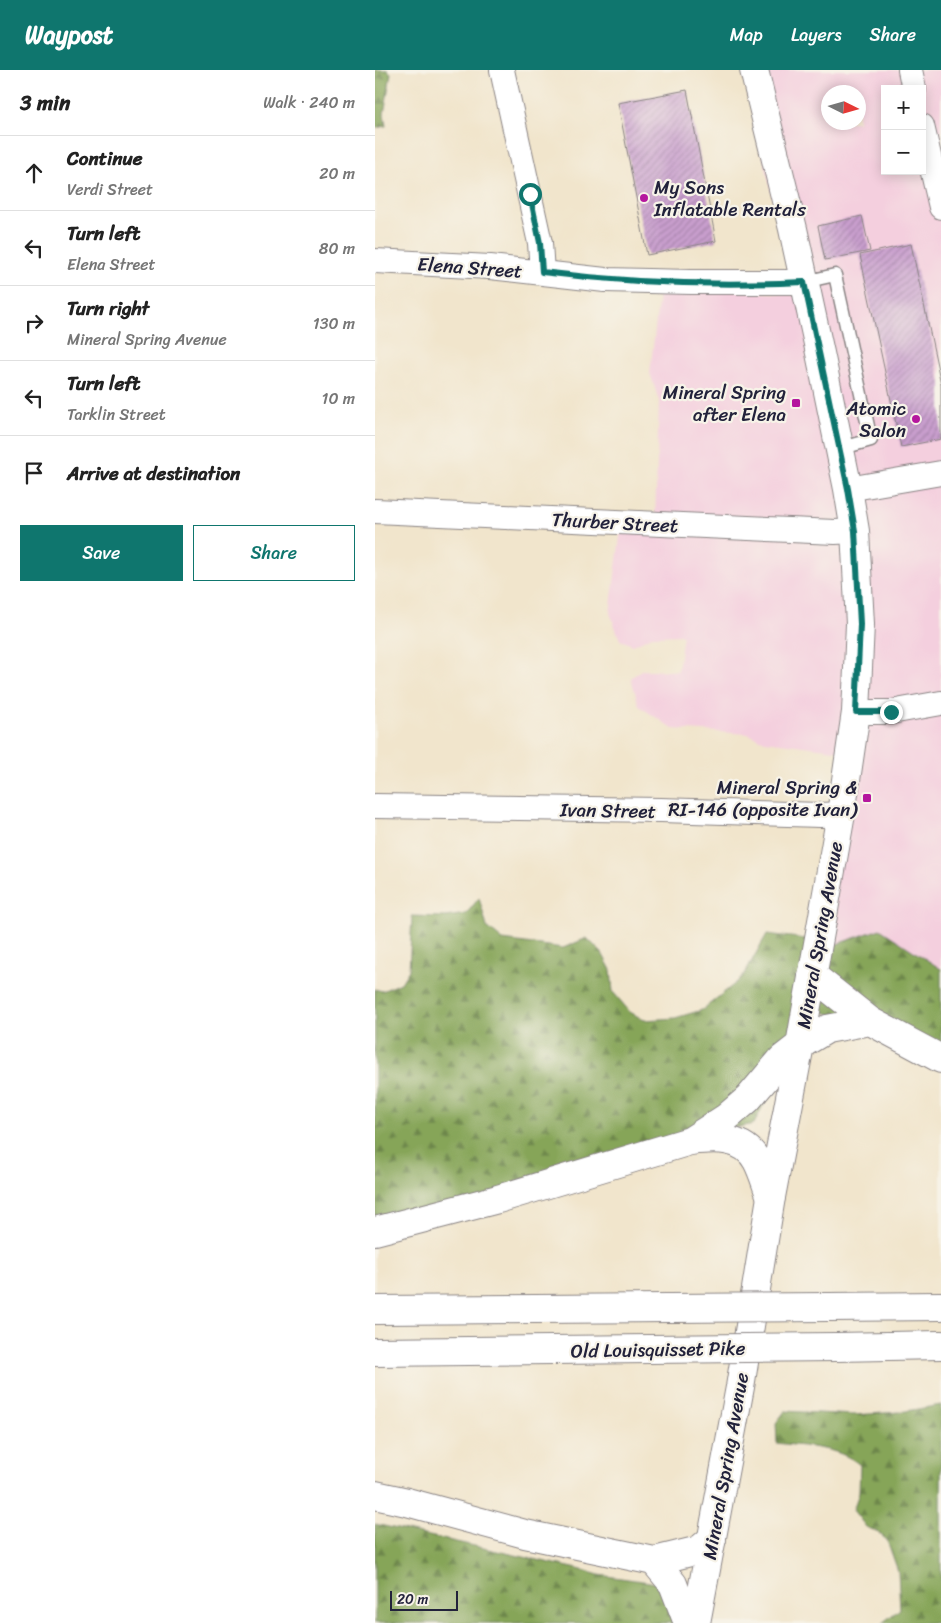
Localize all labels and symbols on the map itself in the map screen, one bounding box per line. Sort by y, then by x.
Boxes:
north arrow [821,85,866,130]
place label: My Sons Inflatable Rentals [653,171,806,226]
route start [519,183,542,206]
marker: My Sons Inflatable Rentals [638,192,650,204]
street label: Elena Street [416,247,524,288]
place label: Mineral Spring after Elena [663,376,786,431]
place label: Atomic Salon [845,392,907,447]
marker: Mineral Spring after Elena [790,397,802,409]
marker: Atomic Salon [910,413,922,425]
street label: Thurber Street [551,503,679,542]
route end [880,701,903,724]
place label: Mineral Spring & RI-146 (opposite Ivan) [668,771,858,826]
marker: Mineral Spring & RI-146 (opposite Ivan) [861,792,873,804]
street label: Ivan Street [559,793,656,828]
street label: Mineral Spring Avenue [787,839,852,1031]
street label: Old Louisquisset Pike [570,1331,746,1368]
street label: Mineral Spring Avenue [693,1370,758,1562]
scale bar [390,1588,457,1611]

